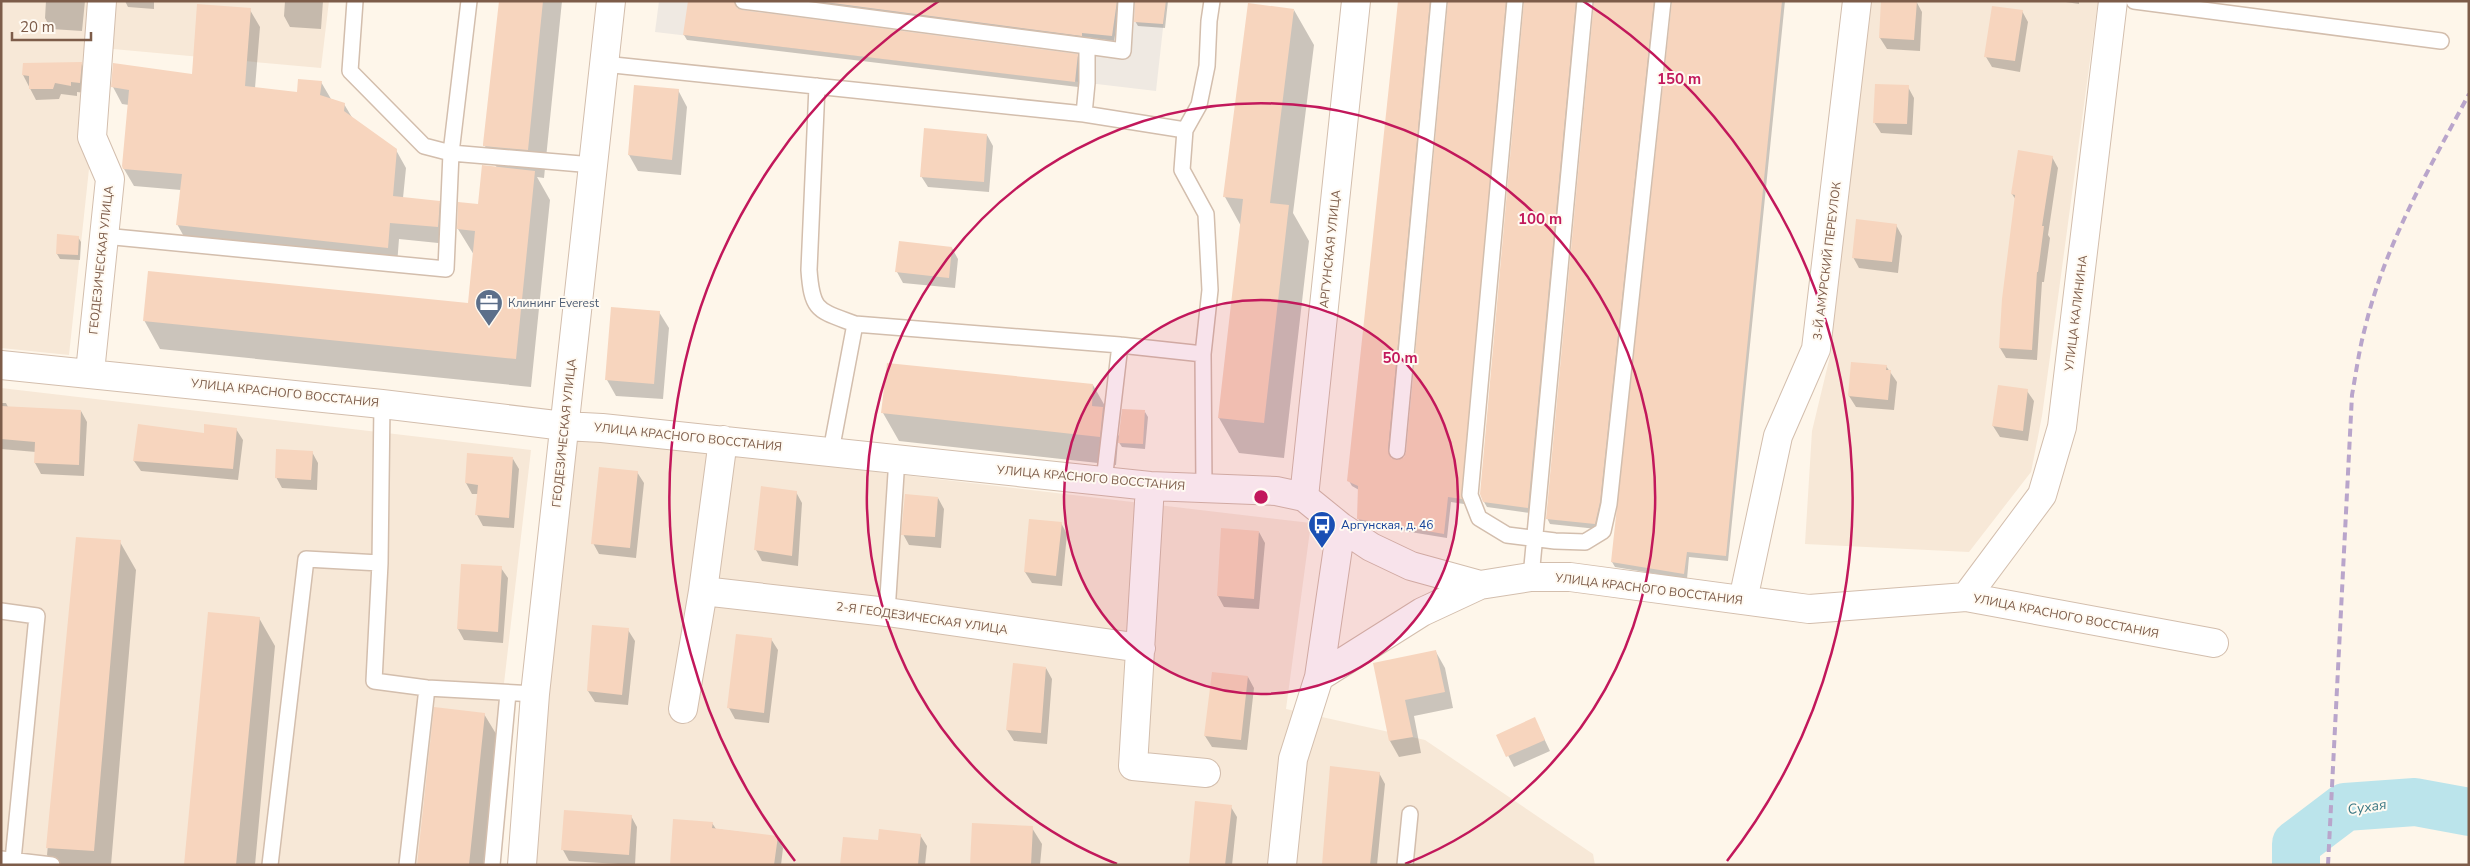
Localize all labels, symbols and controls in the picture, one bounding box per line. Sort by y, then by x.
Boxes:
scale bar [12,10,91,42]
text: 20 m [20,17,55,37]
text: 150 m [1657,69,1701,89]
street label: 3-Й АМУРСКИЙ ПЕРЕУЛОК [1809,181,1845,341]
street label: ГЕОДЕЗИЧЕСКАЯ УЛИЦА [85,185,117,335]
street label: АРГУНСКАЯ УЛИЦА [1316,189,1344,309]
text: 100 m [1518,209,1562,229]
street label: УЛИЦА КАЛИНИНА [2061,254,2091,373]
office icon: Клининг Everest [474,288,504,327]
place label: Клининг Everest [508,295,600,311]
text: 50 m [1382,348,1418,368]
street label: ГЕОДЕЗИЧЕСКАЯ УЛИЦА [548,358,580,508]
street label: УЛИЦА КРАСНОГО ВОССТАНИЯ [189,375,380,411]
street label: УЛИЦА КРАСНОГО ВОССТАНИЯ [592,419,783,455]
street label: УЛИЦА КРАСНОГО ВОССТАНИЯ [995,462,1186,494]
centre of rings [1252,488,1270,506]
bus stop icon: Аргунская, д. 46 [1307,510,1337,549]
place label: Аргунская, д. 46 [1341,517,1434,533]
street label: УЛИЦА КРАСНОГО ВОССТАНИЯ [1553,569,1744,608]
street label: УЛИЦА КРАСНОГО ВОССТАНИЯ [1971,590,2160,642]
street label: 2-Я ГЕОДЕЗИЧЕСКАЯ УЛИЦА [835,598,1009,638]
water label: Сухая [2346,795,2388,819]

